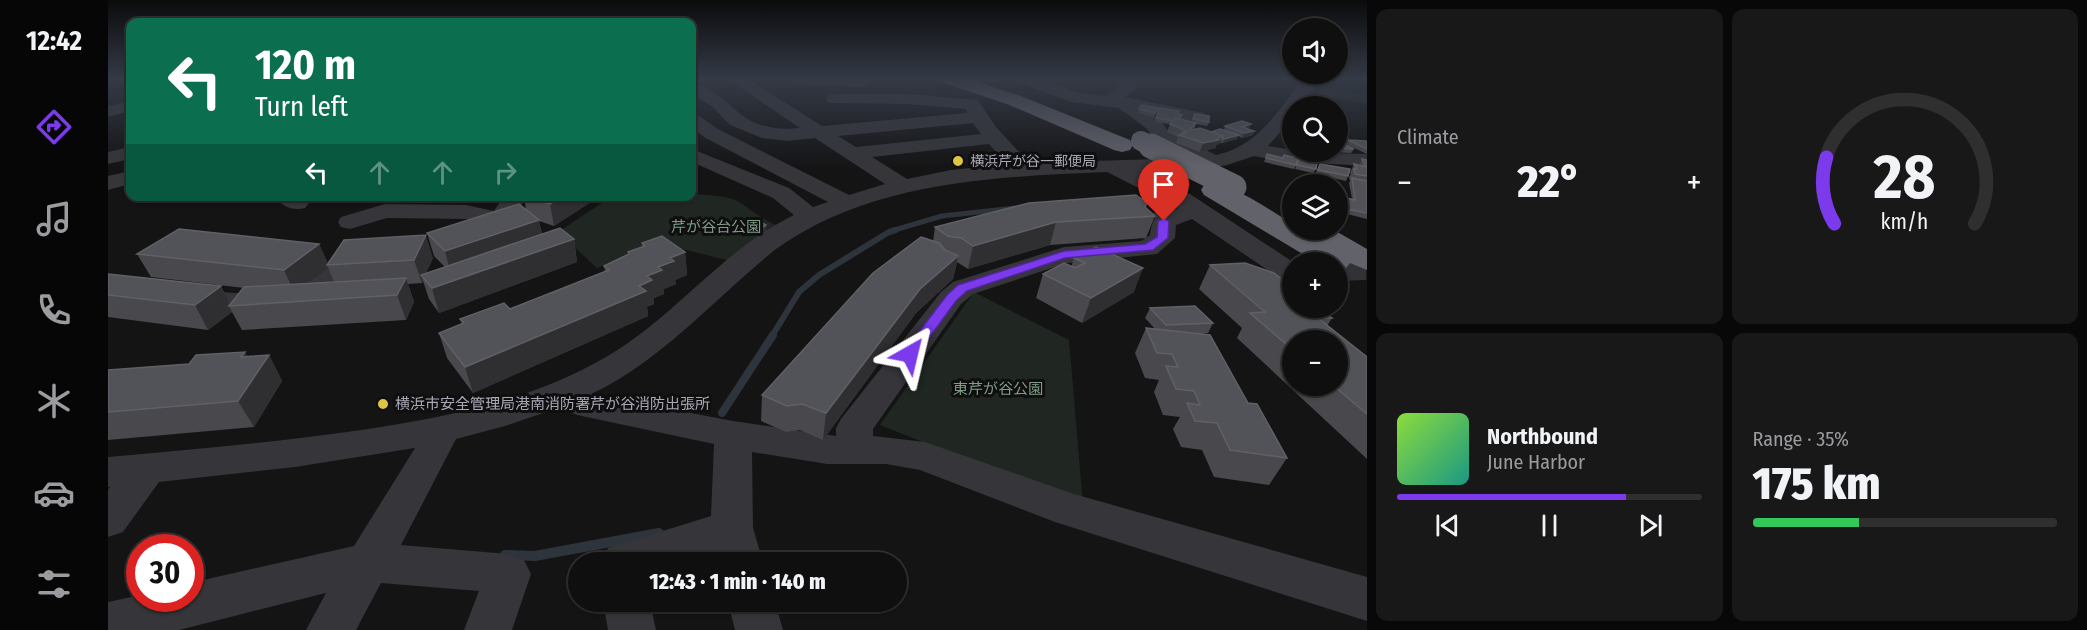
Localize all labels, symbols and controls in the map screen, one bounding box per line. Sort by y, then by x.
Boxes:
map controls [1282,18,1348,396]
button: sound [1282,18,1348,84]
text: 12:42 [26,25,82,57]
text: 120 m [255,40,356,90]
icon: left [156,42,234,120]
text: Turn left [255,91,348,123]
button: search [1282,96,1348,162]
icon: directions [33,106,75,148]
text: Climate [1397,125,1459,149]
text: 28 [1873,140,1936,215]
place label: 横浜芹が谷一郵便局 [970,153,1096,170]
marker: 横浜芹が谷一郵便局 [951,154,965,168]
text: 22° [1518,155,1581,209]
icon: left [300,156,333,189]
icon: ahead [363,156,396,189]
icon: ahead [426,156,459,189]
icon: right [489,156,522,189]
pin [1138,159,1189,221]
text: − [1397,163,1412,203]
text: + [1686,163,1702,203]
icon: arrive [1147,168,1180,201]
button: layers [1282,174,1348,240]
icon: music [33,198,75,240]
text: km/h [1881,209,1929,235]
park label: 芹が谷台公園 [671,218,761,236]
button: + [1282,252,1348,318]
icon: phone [33,289,75,331]
position arrow [878,322,942,386]
button: − [1282,330,1348,396]
icon: climate [33,380,75,422]
park label: 東芹が谷公園 [953,380,1043,398]
place label: 横浜市安全管理局港南消防署芹が谷消防出張所 [395,395,710,413]
marker: 横浜市安全管理局港南消防署芹が谷消防出張所 [376,397,390,411]
text: Northbound [1487,423,1598,450]
text: Range · 35% [1753,427,1849,451]
text: June Harbor [1487,450,1585,474]
text: 175 km [1753,457,1880,511]
icon: car [33,472,75,514]
icon: previous [1431,509,1464,542]
icon: pause [1533,509,1566,542]
icon: next [1634,509,1667,542]
speed limit sign: 30 [126,534,204,612]
icon: filters [33,563,75,605]
text: 12:43 · 1 min · 140 m [649,568,826,595]

